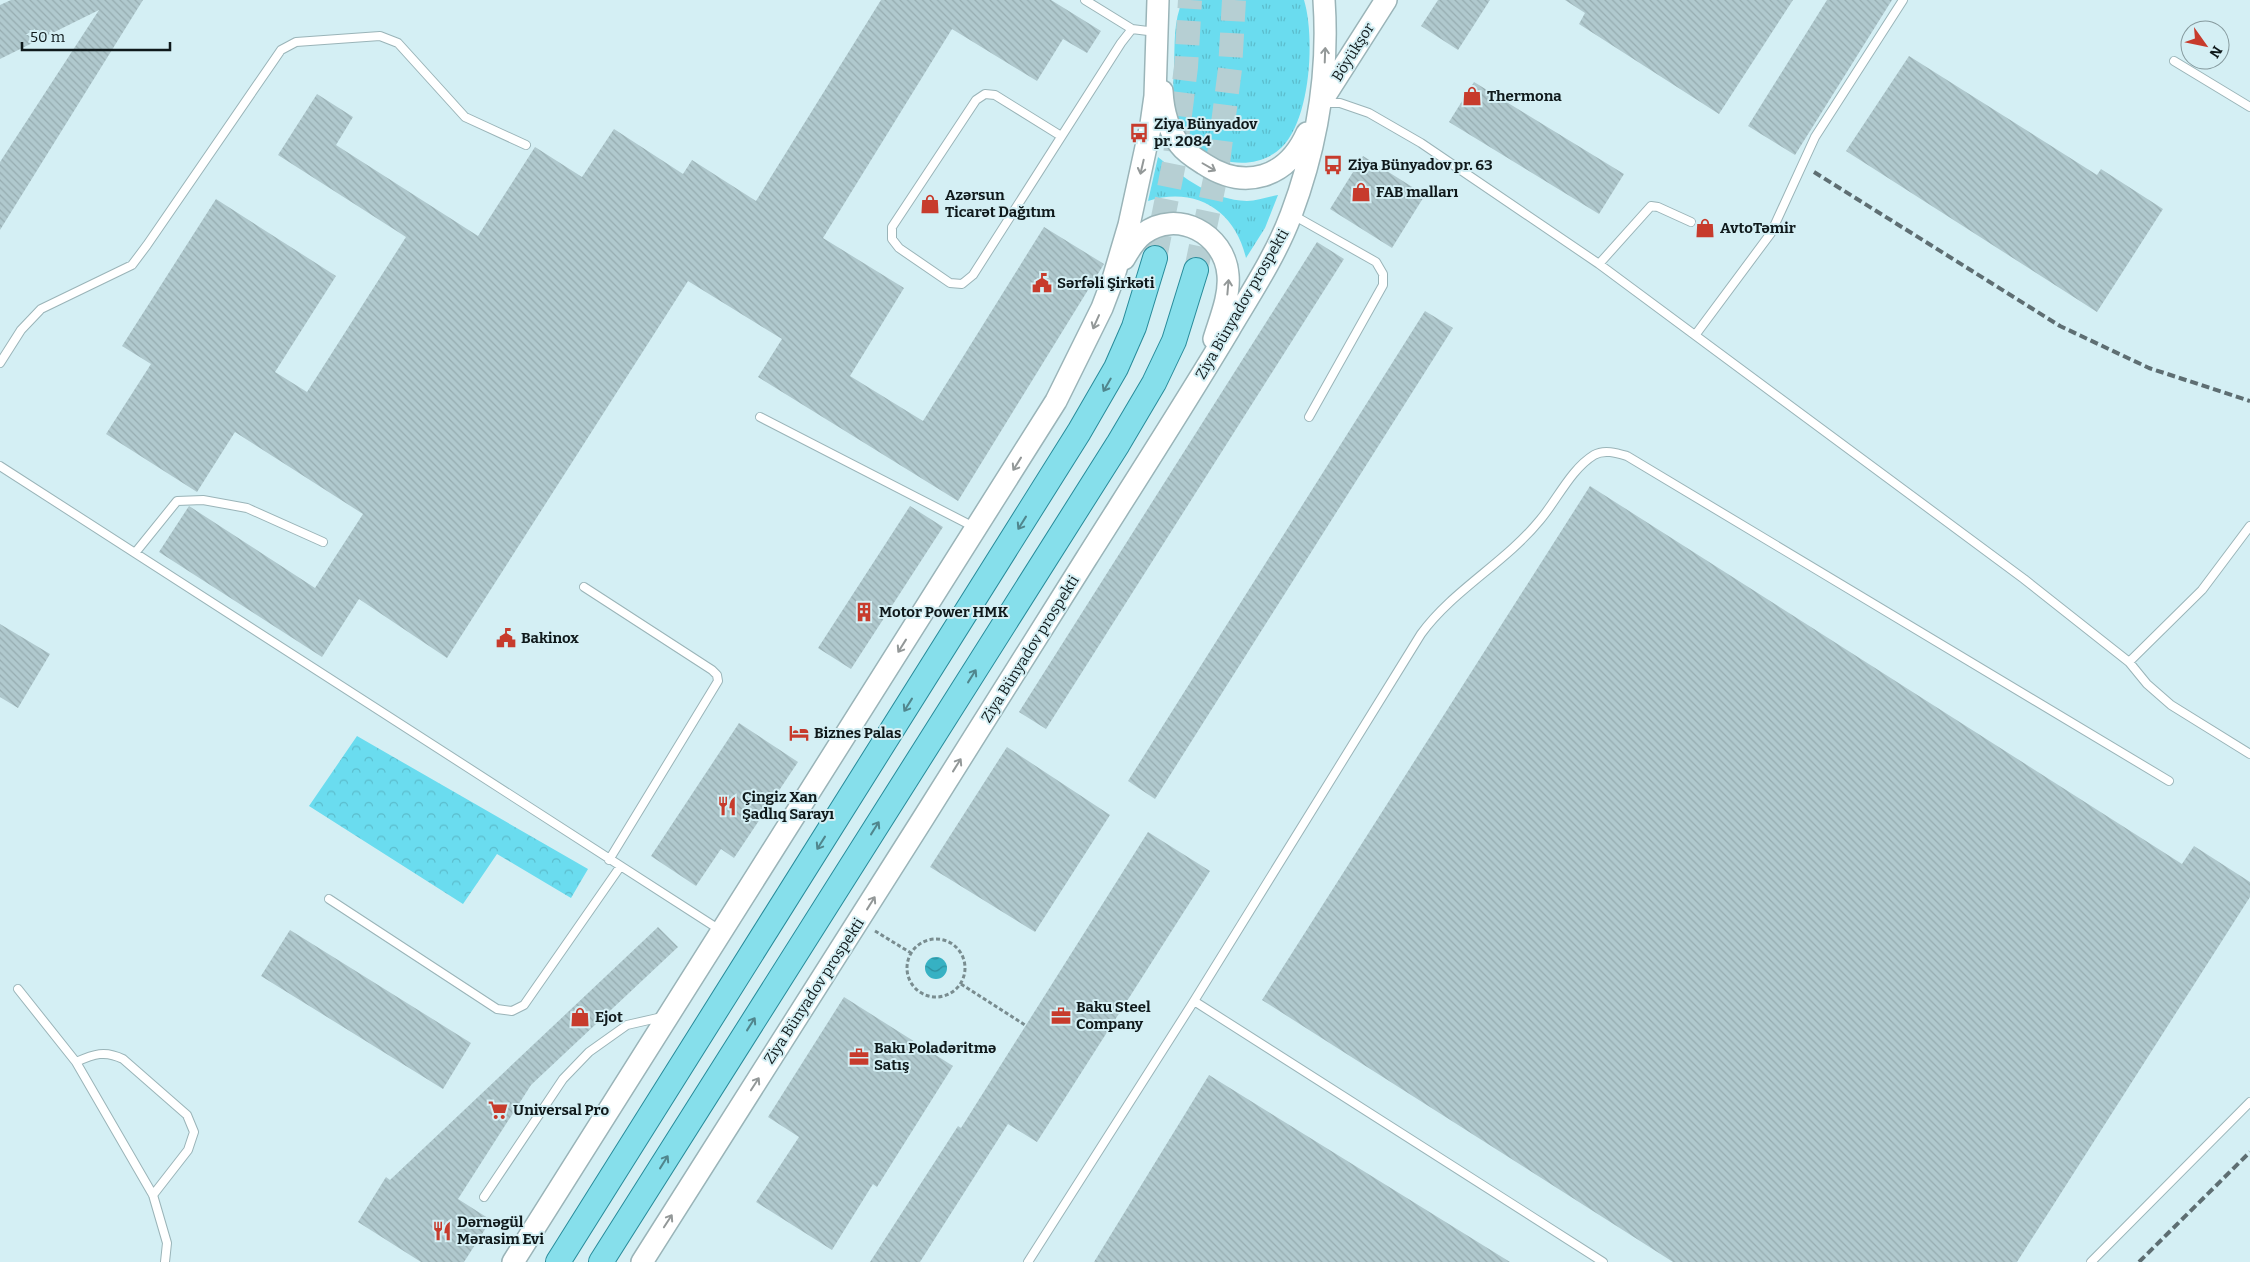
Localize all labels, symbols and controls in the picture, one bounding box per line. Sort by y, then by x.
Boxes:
street label: Böyükşor [1328,19,1378,85]
scale bar [22,20,170,52]
north arrow [2180,20,2230,70]
text: 50 m [30,28,66,46]
text: N [2205,43,2226,61]
one-way arrow [1320,47,1330,64]
shop icon: Thermona [1461,85,1483,107]
place label: Thermona [1487,87,1562,105]
place label: Ziya Bünyadov pr. 2084 [1154,115,1258,150]
bus stop icon: Ziya Bünyadov pr. 2084 [1128,122,1150,144]
bus stop icon: Ziya Bünyadov pr. 63 [1322,154,1344,176]
place label: Ziya Bünyadov pr. 63 [1348,156,1493,174]
one-way arrow [1137,158,1146,174]
one-way arrow [1201,162,1216,172]
shop icon: FAB malları [1350,181,1372,203]
place label: FAB malları [1376,183,1459,201]
place label: Azərsun Ticarət Dağıtım [945,186,1056,221]
shop icon: Azərsun Ticarət Dağıtım [919,193,941,215]
shop icon: AvtoTəmir [1694,217,1716,239]
place label: AvtoTəmir [1720,219,1796,237]
street label: Ziya Bünyadov prospekti [1192,225,1293,382]
public building icon: Sərfəli Şirkəti [1031,272,1053,294]
place label: Sərfəli Şirkəti [1057,274,1155,292]
one-way arrow [1223,279,1232,295]
one-way arrow [1091,314,1101,329]
one-way arrow [1101,377,1111,391]
one-way arrow [1011,456,1021,470]
one-way arrow [1016,516,1026,530]
street label: Ziya Bünyadov prospekti [977,572,1083,726]
building icon: Motor Power HMK [853,601,875,623]
place label: Motor Power HMK [879,603,1008,621]
public building icon: Bakinox [495,627,517,649]
place label: Bakinox [521,629,579,647]
one-way arrow [896,638,906,652]
one-way arrow [967,669,977,683]
one-way arrow [902,698,912,712]
hotel icon: Biznes Palas [788,722,810,744]
place label: Biznes Palas [814,724,901,742]
one-way arrow [952,758,962,772]
place label: Çingiz Xan Şadlıq Sarayı [742,788,834,823]
restaurant icon: Çingiz Xan Şadlıq Sarayı [716,795,738,817]
one-way arrow [871,821,881,835]
one-way arrow [816,835,826,849]
one-way arrow [866,896,876,910]
street label: Ziya Bünyadov prospekti [760,914,868,1067]
place label: Baku Steel Company [1076,998,1151,1033]
office icon: Baku Steel Company [1050,1005,1072,1027]
shop icon: Ejot [569,1006,591,1028]
place label: Ejot [595,1008,623,1026]
one-way arrow [746,1018,756,1032]
place label: Bakı Poladəritmə Satış [874,1039,996,1074]
office icon: Bakı Poladəritmə Satış [848,1046,870,1068]
one-way arrow [751,1077,761,1091]
supermarket icon: Universal Pro [487,1099,509,1121]
place label: Universal Pro [513,1101,609,1119]
one-way arrow [660,1155,670,1169]
place label: Dərnəgül Mərasim Evi [457,1213,544,1248]
one-way arrow [663,1214,673,1228]
restaurant icon: Dərnəgül Mərasim Evi [431,1220,453,1242]

